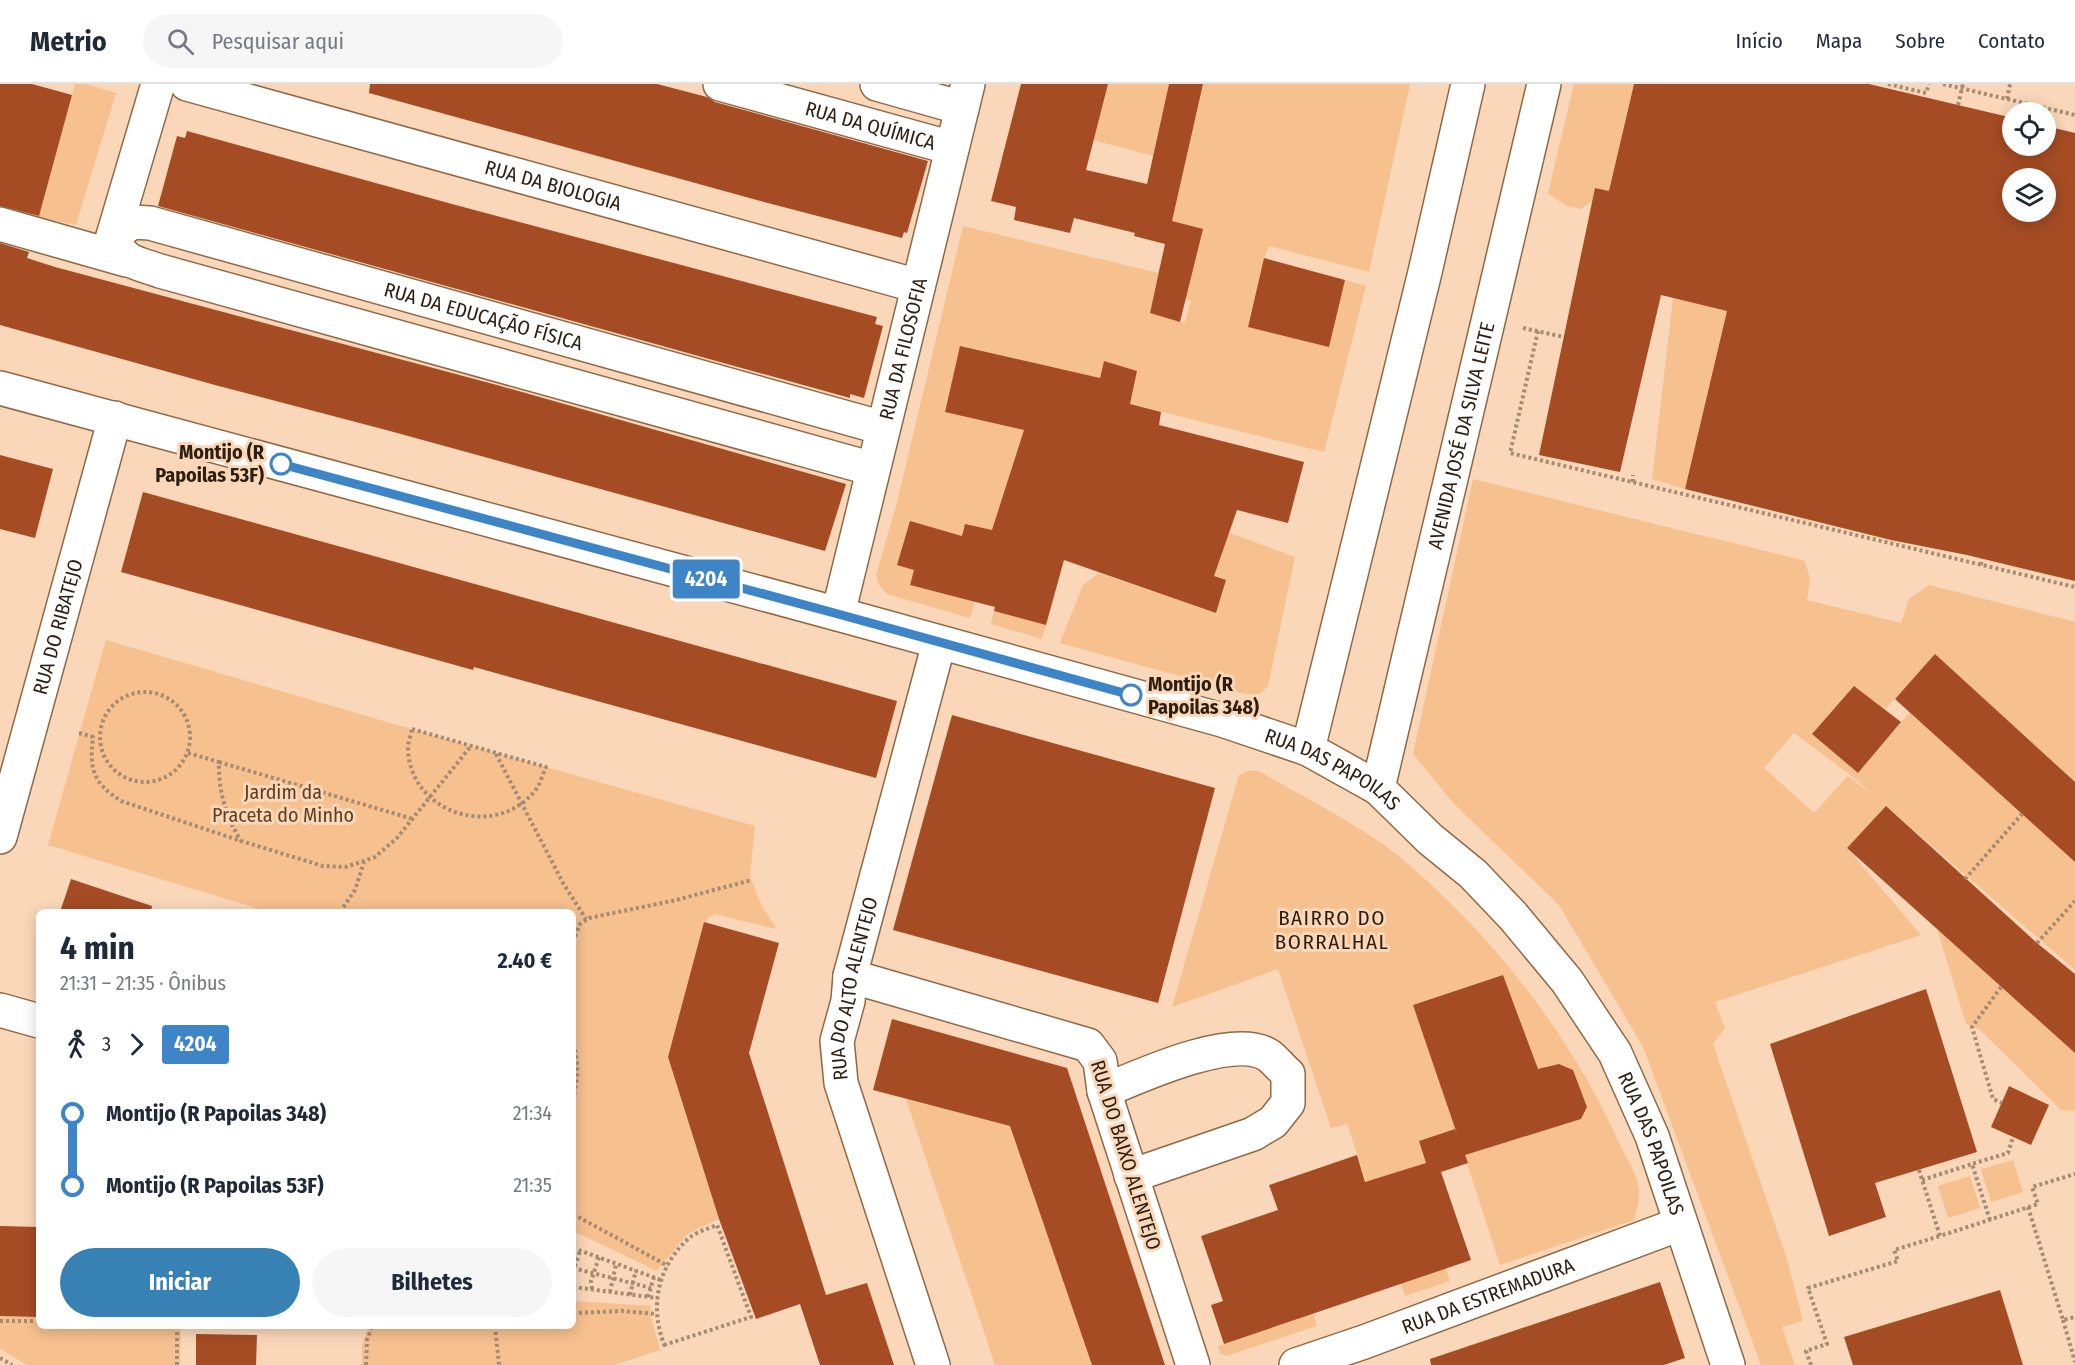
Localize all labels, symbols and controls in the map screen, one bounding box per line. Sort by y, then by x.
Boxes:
search box [143,14,563,68]
text: Metrio [30,25,107,58]
icon: search [164,25,197,58]
text: Pesquisar aqui [212,28,344,55]
text: Início [1736,28,1783,54]
text: Mapa [1816,28,1862,54]
text: Sobre [1895,28,1945,54]
text: Contato [1978,28,2045,54]
street label: RUA DA QUÍMICA [803,96,939,155]
map controls [2002,102,2056,222]
button: locate [2002,102,2056,156]
street label: RUA DA BIOLOGIA [482,155,625,216]
button: layers [2002,168,2056,222]
street label: RUA DA FILOSOFIA [874,275,932,423]
street label: RUA DA EDUCAÇÃO FÍSICA [382,277,586,356]
street label: AVENIDA JOSÉ DA SILVA LEITE [1423,320,1499,552]
place label: Montijo (R Papoilas 53F) [155,440,265,487]
marker: Montijo (R Papoilas 53F) [270,453,292,475]
street label: RUA DO RIBATEJO [28,556,88,697]
line badge: 4204 [664,560,748,598]
text: 4204 [685,566,727,592]
place label: Montijo (R Papoilas 348) [1148,672,1259,719]
marker: Montijo (R Papoilas 348) [1120,684,1142,706]
street label: RUA DAS PAPOILAS [1262,723,1405,815]
park label: Jardim da Praceta do Minho [212,780,354,827]
street label: RUA DO ALTO ALENTEJO [825,894,883,1082]
district label: BAIRRO DO BORRALHAL [1275,905,1389,955]
text: 4 min [60,928,135,968]
text: 2.40 € [498,947,552,974]
text: 21:31 – 21:35 · Ônibus [60,971,226,995]
icon: walk [60,1028,93,1061]
icon: forward [120,1028,153,1061]
text: 4204 [174,1031,217,1057]
text: 3 [102,1032,111,1056]
street label: RUA DO BAIXO ALENTEJO [1086,1057,1166,1253]
street label: RUA DAS PAPOILAS [1613,1068,1689,1218]
text: Montijo (R Papoilas 348) [106,1100,326,1127]
text: 21:34 [513,1101,552,1125]
text: Montijo (R Papoilas 53F) [106,1172,324,1199]
text: 21:35 [513,1173,552,1197]
button: Iniciar [60,1248,300,1317]
button: Bilhetes [312,1248,552,1317]
street label: RUA DA ESTREMADURA [1398,1253,1578,1339]

